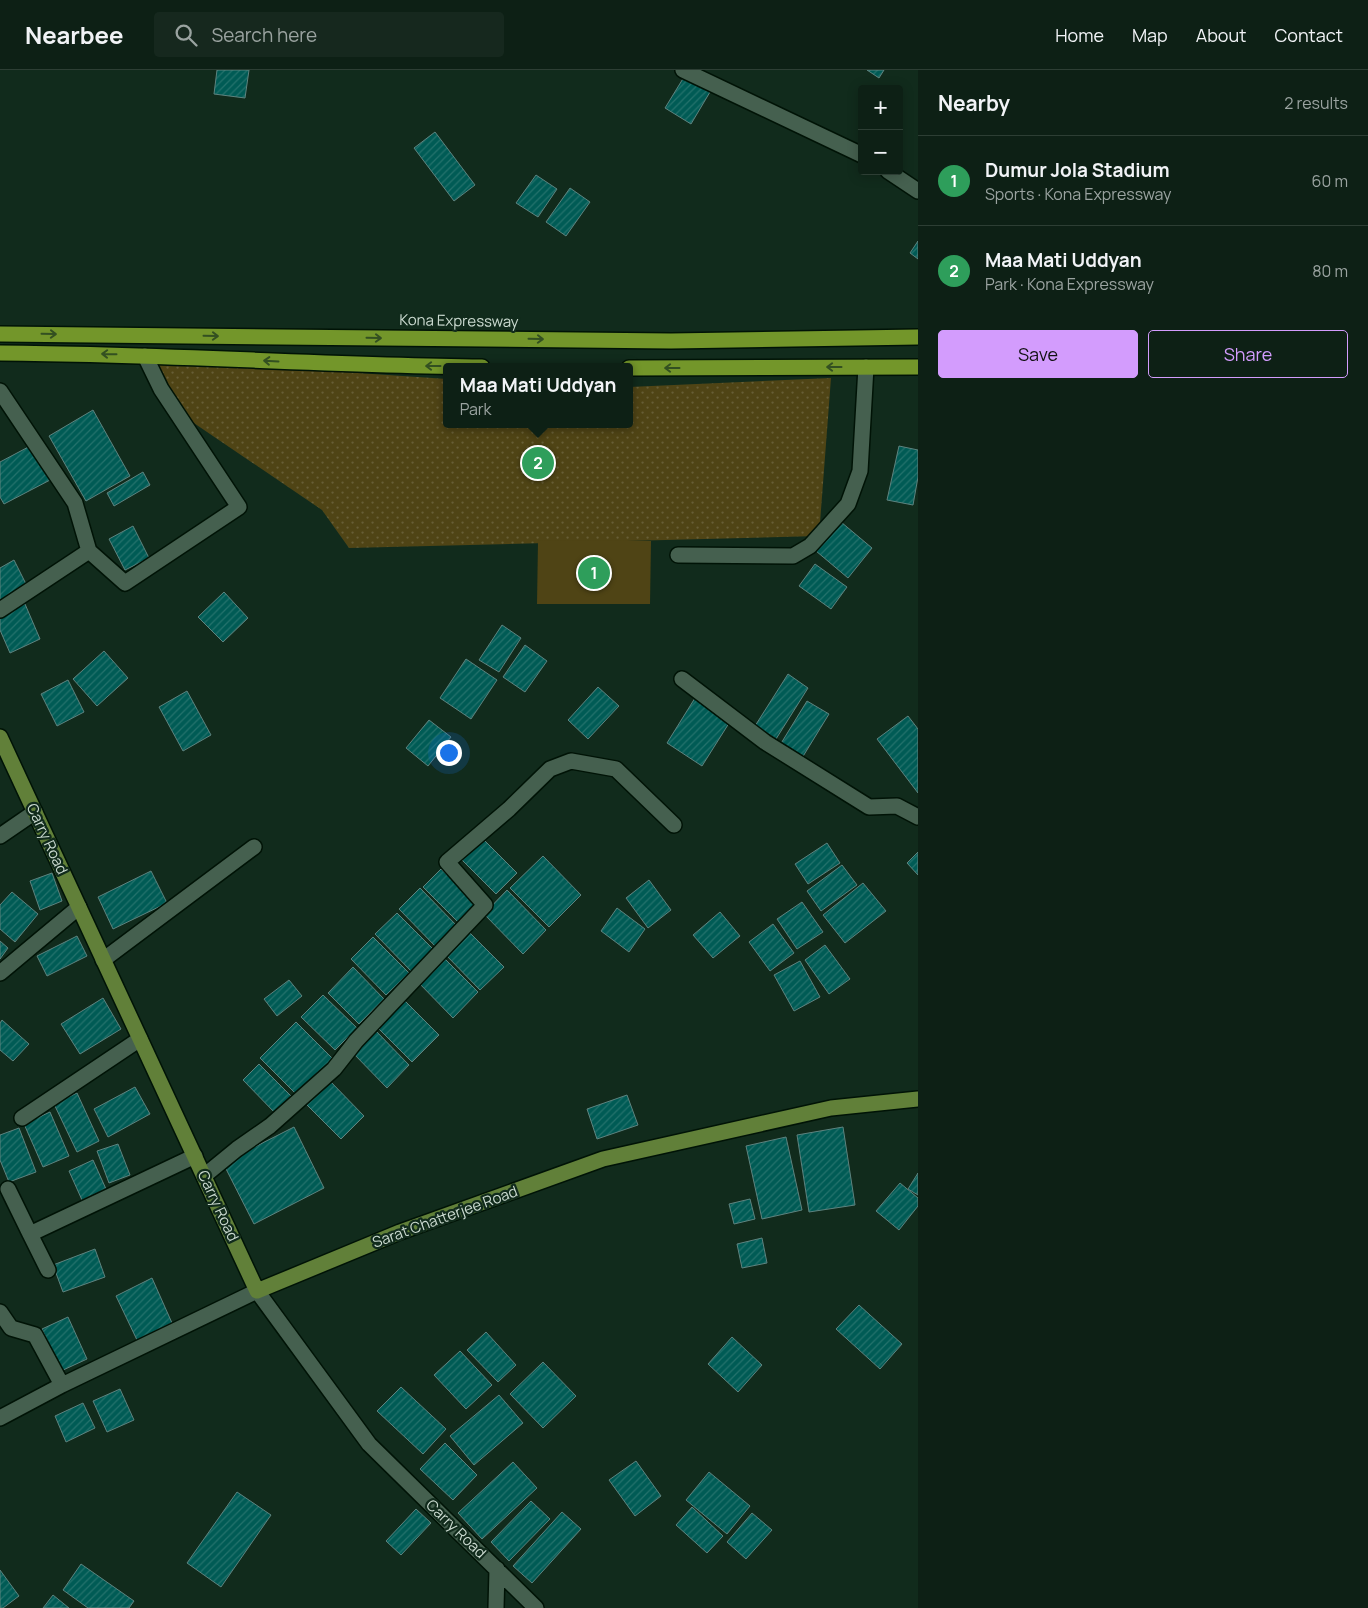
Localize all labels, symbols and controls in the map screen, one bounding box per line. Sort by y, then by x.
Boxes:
search box [154,12,504,57]
text: Nearbee [25,18,124,51]
icon: search [172,21,200,49]
text: Search here [212,22,317,48]
text: Home [1055,23,1104,47]
text: Map [1132,23,1168,47]
text: About [1196,23,1246,47]
text: Contact [1274,23,1343,47]
map controls [858,85,903,175]
button: + [858,85,903,130]
text: Nearby [938,89,1010,117]
text: 2 results [1284,92,1348,114]
button: − [858,130,903,175]
text: Dumur Jola Stadium [985,157,1170,183]
text: 1 [950,170,958,192]
text: 60 m [1312,170,1348,192]
text: Sports · Kona Expressway [985,183,1171,205]
text: Maa Mati Uddyan [985,247,1142,273]
text: 2 [949,260,959,282]
text: 80 m [1312,260,1348,282]
text: Park · Kona Expressway [985,273,1154,295]
street label: Kona Expressway [399,309,519,332]
one-way arrow [40,329,56,339]
button: Save [938,330,1138,378]
button: Share [1148,330,1348,378]
one-way arrow [202,331,219,341]
one-way arrow [365,333,381,343]
one-way arrow [528,335,544,344]
one-way arrow [101,349,117,359]
one-way arrow [263,357,279,366]
one-way arrow [426,361,442,371]
one-way arrow [827,362,843,372]
popup [443,363,633,428]
one-way arrow [664,363,680,373]
text: Maa Mati Uddyan [460,372,616,398]
text: Park [460,398,492,420]
pin: 2 [522,444,554,482]
pin: 1 [578,554,610,592]
your location [436,740,462,766]
street label: Carry Road [22,800,73,878]
street label: Carry Road [193,1167,244,1245]
street label: Sarat Chatterjee Road [369,1180,520,1253]
street label: Carry Road [422,1495,491,1563]

